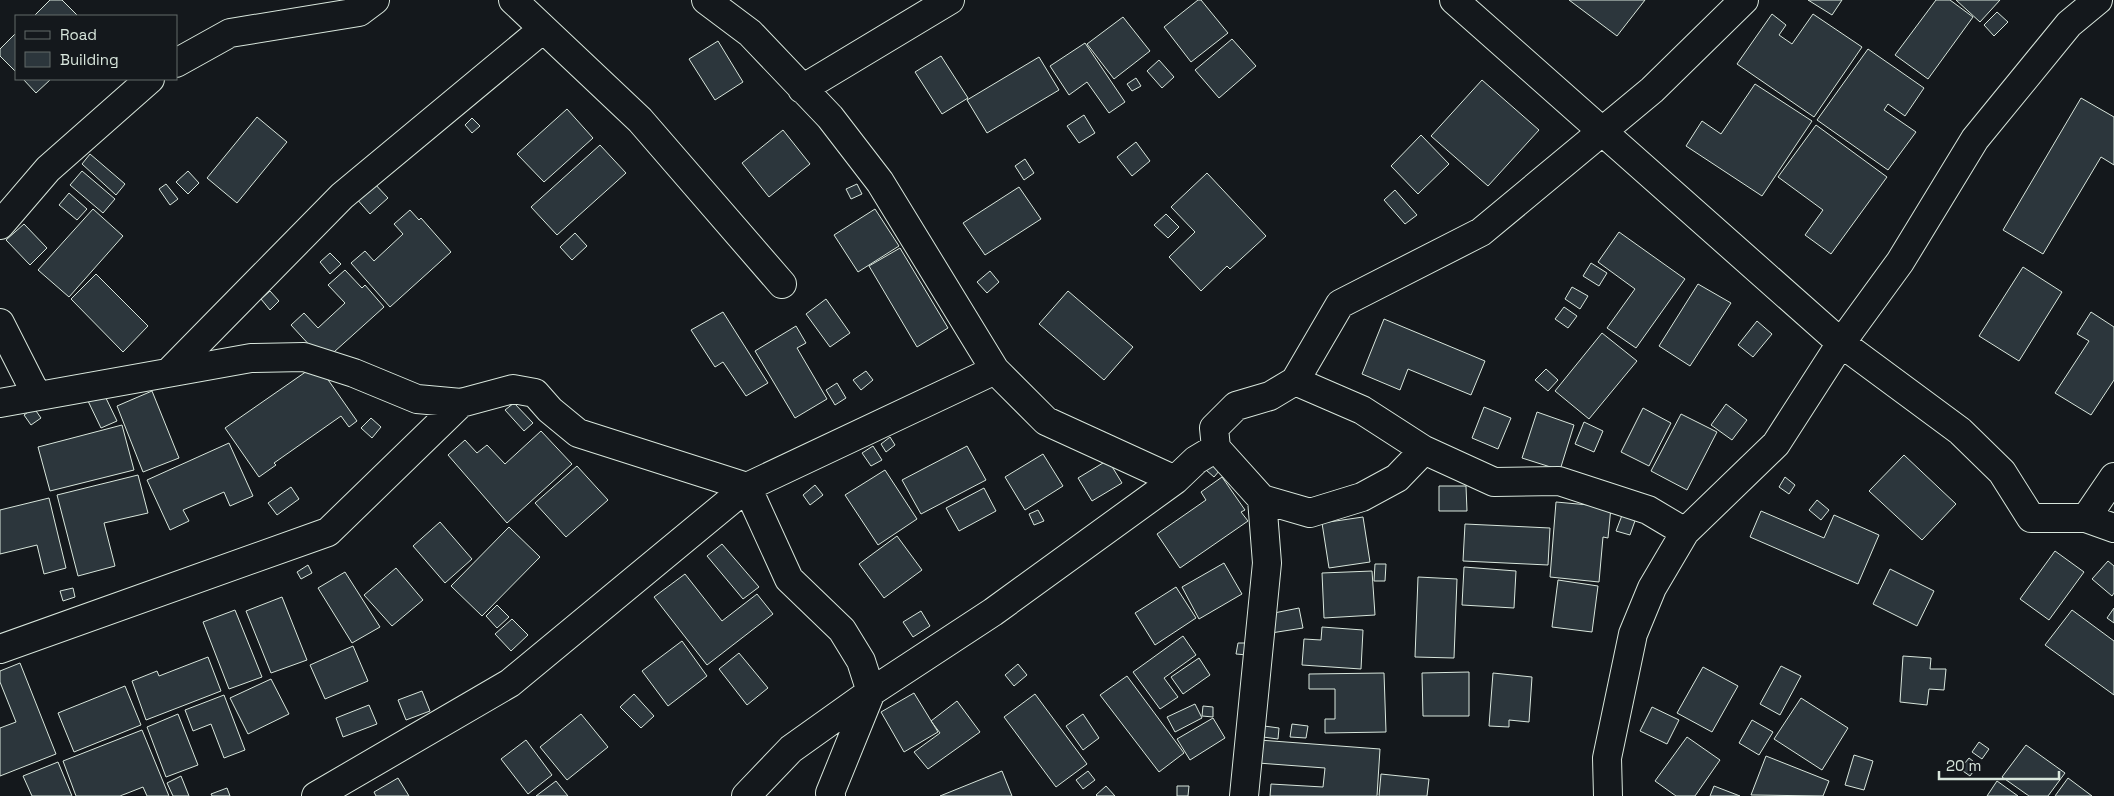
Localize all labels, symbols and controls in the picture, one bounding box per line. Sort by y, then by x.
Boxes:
legend [15,15,178,80]
text: Road [60,25,97,44]
text: Building [60,50,119,69]
scale bar [1939,748,2059,780]
text: 20 m [1946,756,1981,775]

